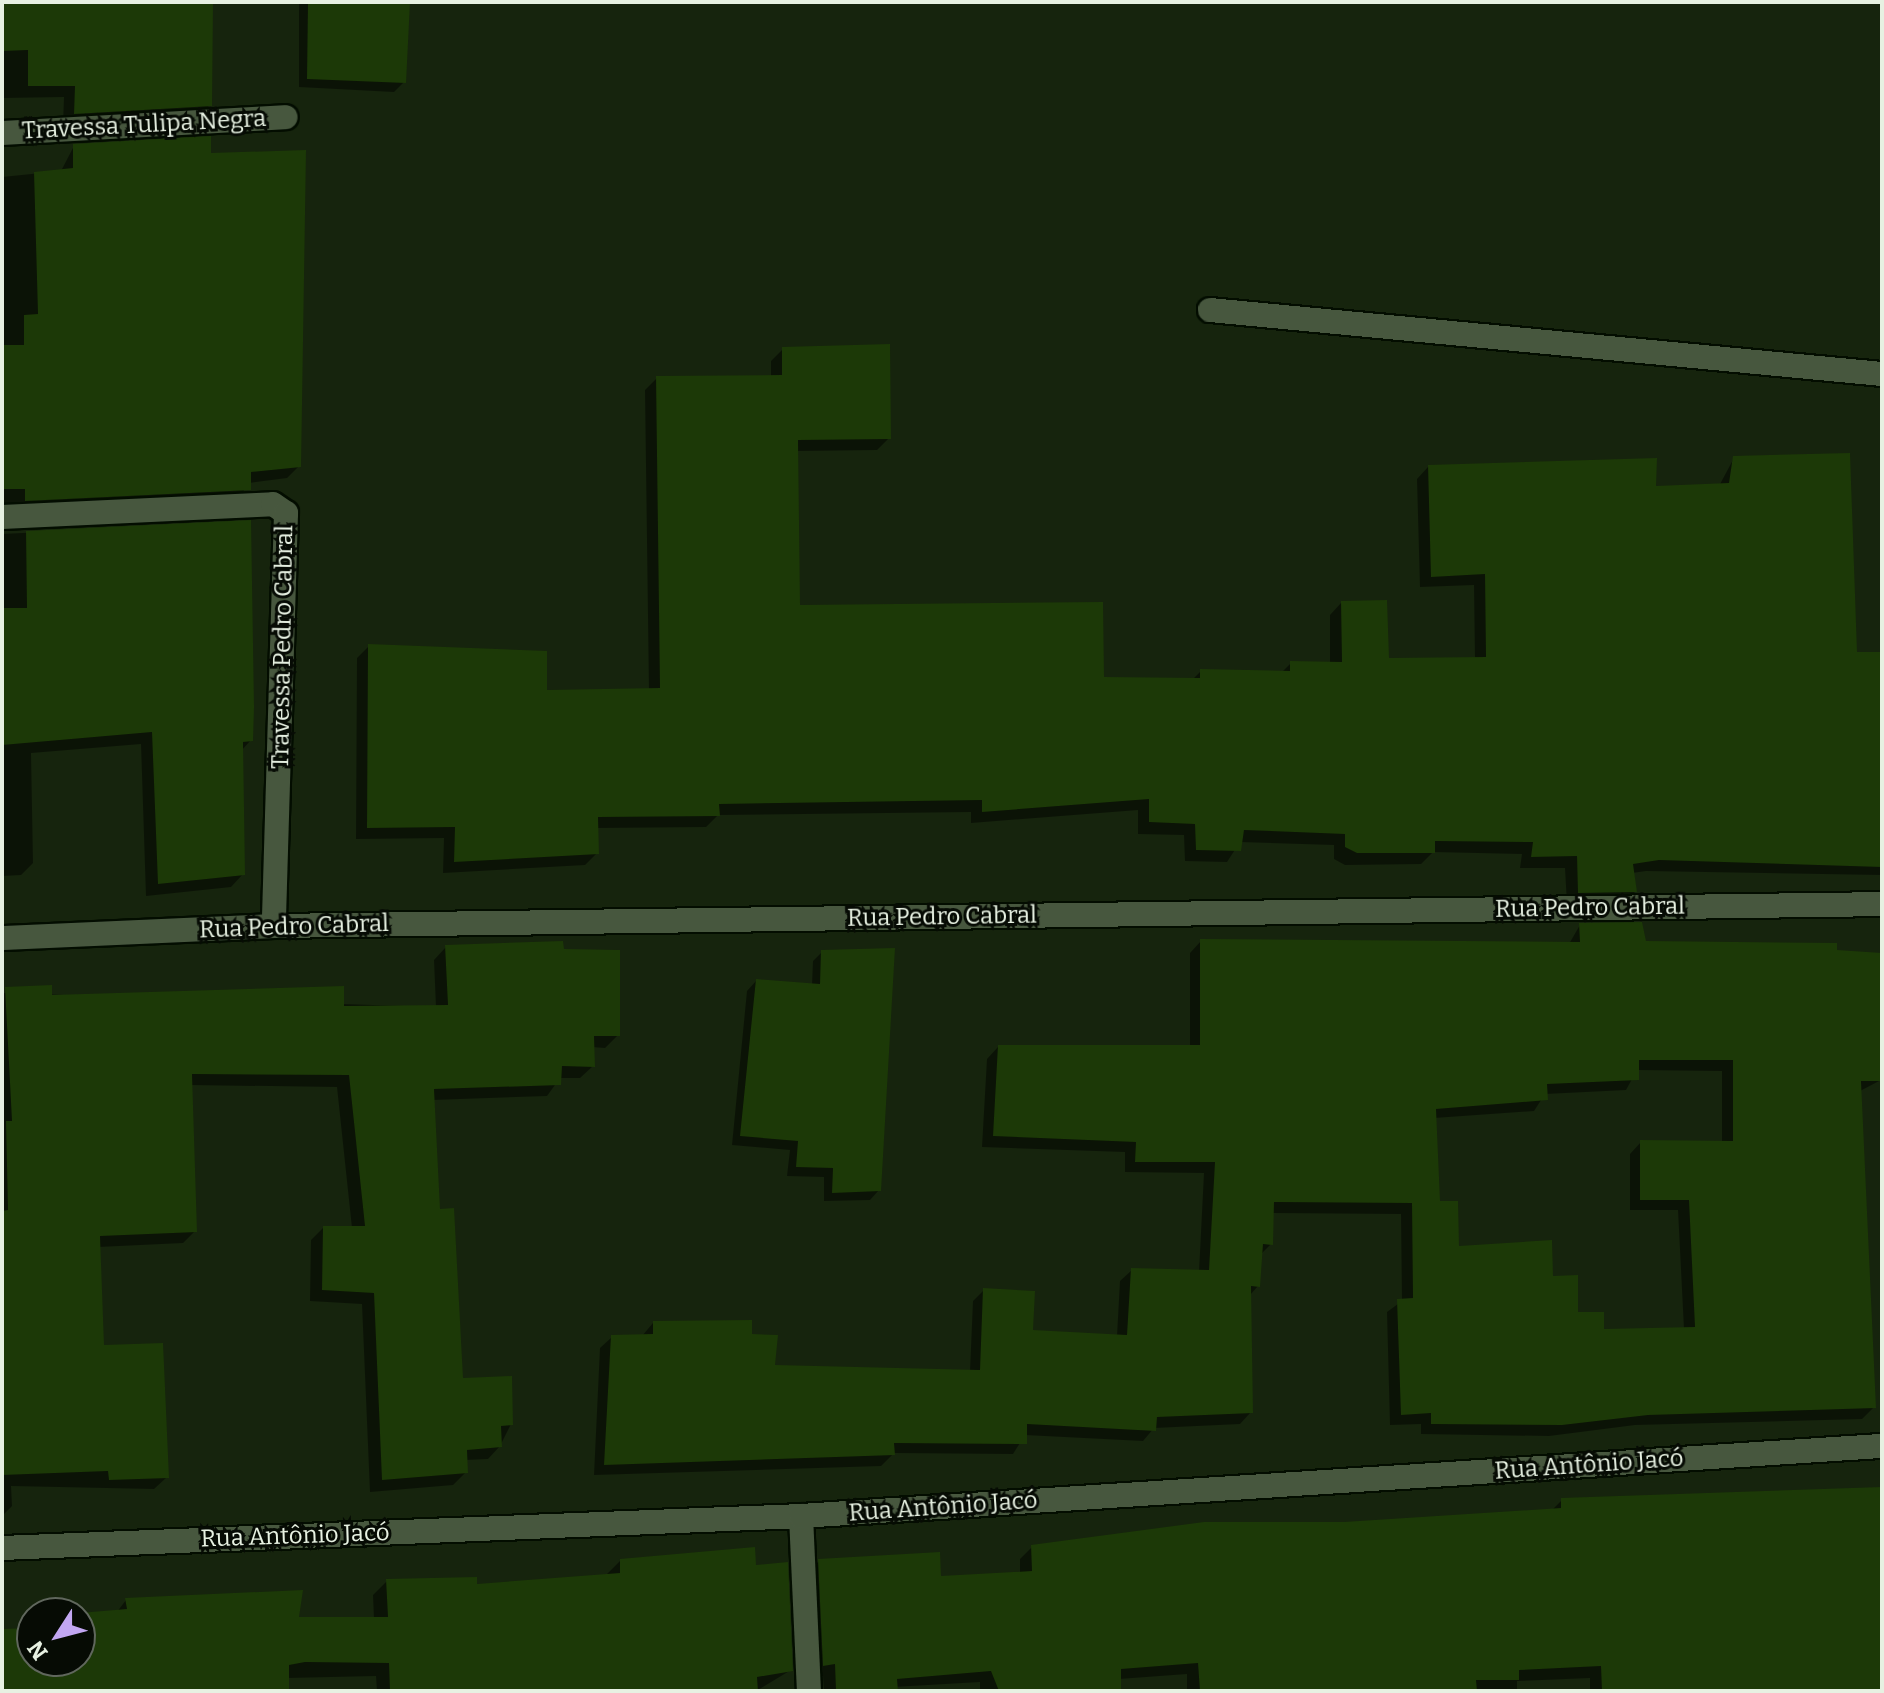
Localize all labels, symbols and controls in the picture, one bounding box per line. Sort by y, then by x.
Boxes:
street label: Travessa Tulipa Negra [21,104,267,146]
street label: Travessa Pedro Cabral [266,525,300,769]
street label: Rua Pedro Cabral [1495,892,1685,924]
street label: Rua Pedro Cabral [847,901,1037,933]
street label: Rua Pedro Cabral [199,909,389,945]
street label: Rua Antônio Jacó [1494,1444,1684,1486]
street label: Rua Antônio Jacó [848,1486,1038,1528]
street label: Rua Antônio Jacó [200,1518,390,1554]
north arrow [16,1597,96,1677]
text: N [22,1635,54,1665]

